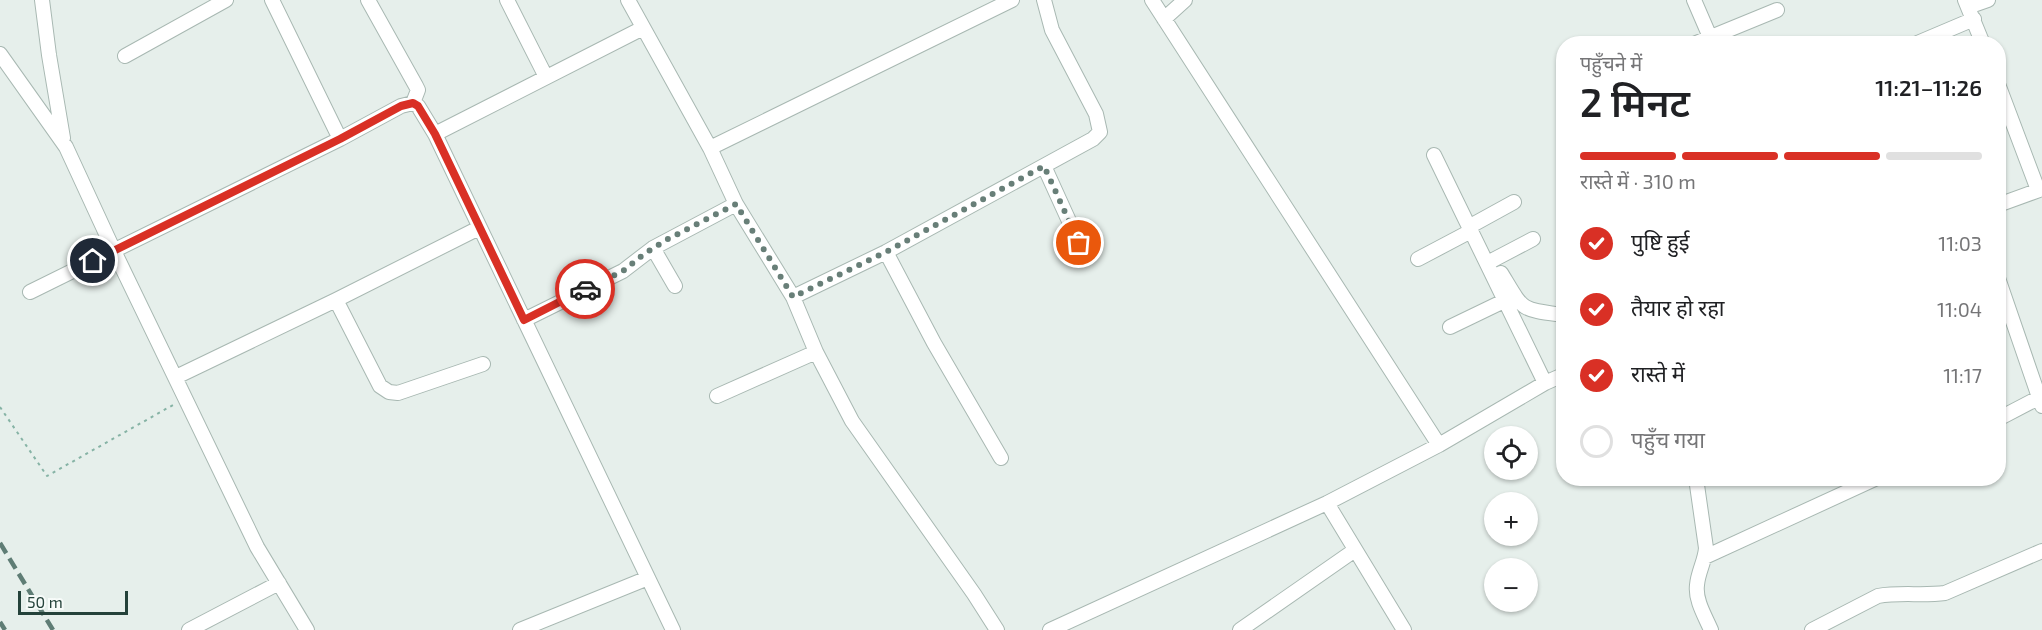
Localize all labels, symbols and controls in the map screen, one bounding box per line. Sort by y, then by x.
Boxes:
text: पहुँचने में [1580,51,1642,75]
text: 11:21–11:26 [1875,74,1982,100]
text: 2 मिनट [1580,78,1690,125]
text: रास्ते में · 310 m [1580,169,1696,193]
pin [1053,217,1104,268]
icon: bag [1062,226,1095,259]
icon: check [1580,227,1613,260]
text: पुष्टि हुई [1631,228,1689,254]
text: 11:03 [1938,231,1982,255]
pin [67,235,118,286]
icon: home [76,244,109,277]
courier [555,259,615,319]
icon: car [569,273,602,306]
icon: check [1580,293,1613,326]
text: तैयार हो रहा [1631,294,1725,320]
text: 11:04 [1937,297,1982,321]
icon: check [1580,359,1613,392]
text: रास्ते में [1631,360,1685,386]
text: 11:17 [1943,363,1982,387]
map controls [1484,426,1538,612]
button: locate [1484,426,1538,480]
text: पहुँच गया [1631,426,1705,452]
button: + [1484,492,1538,546]
button: − [1484,558,1538,612]
scale bar [18,588,128,616]
text: 50 m [27,592,63,611]

